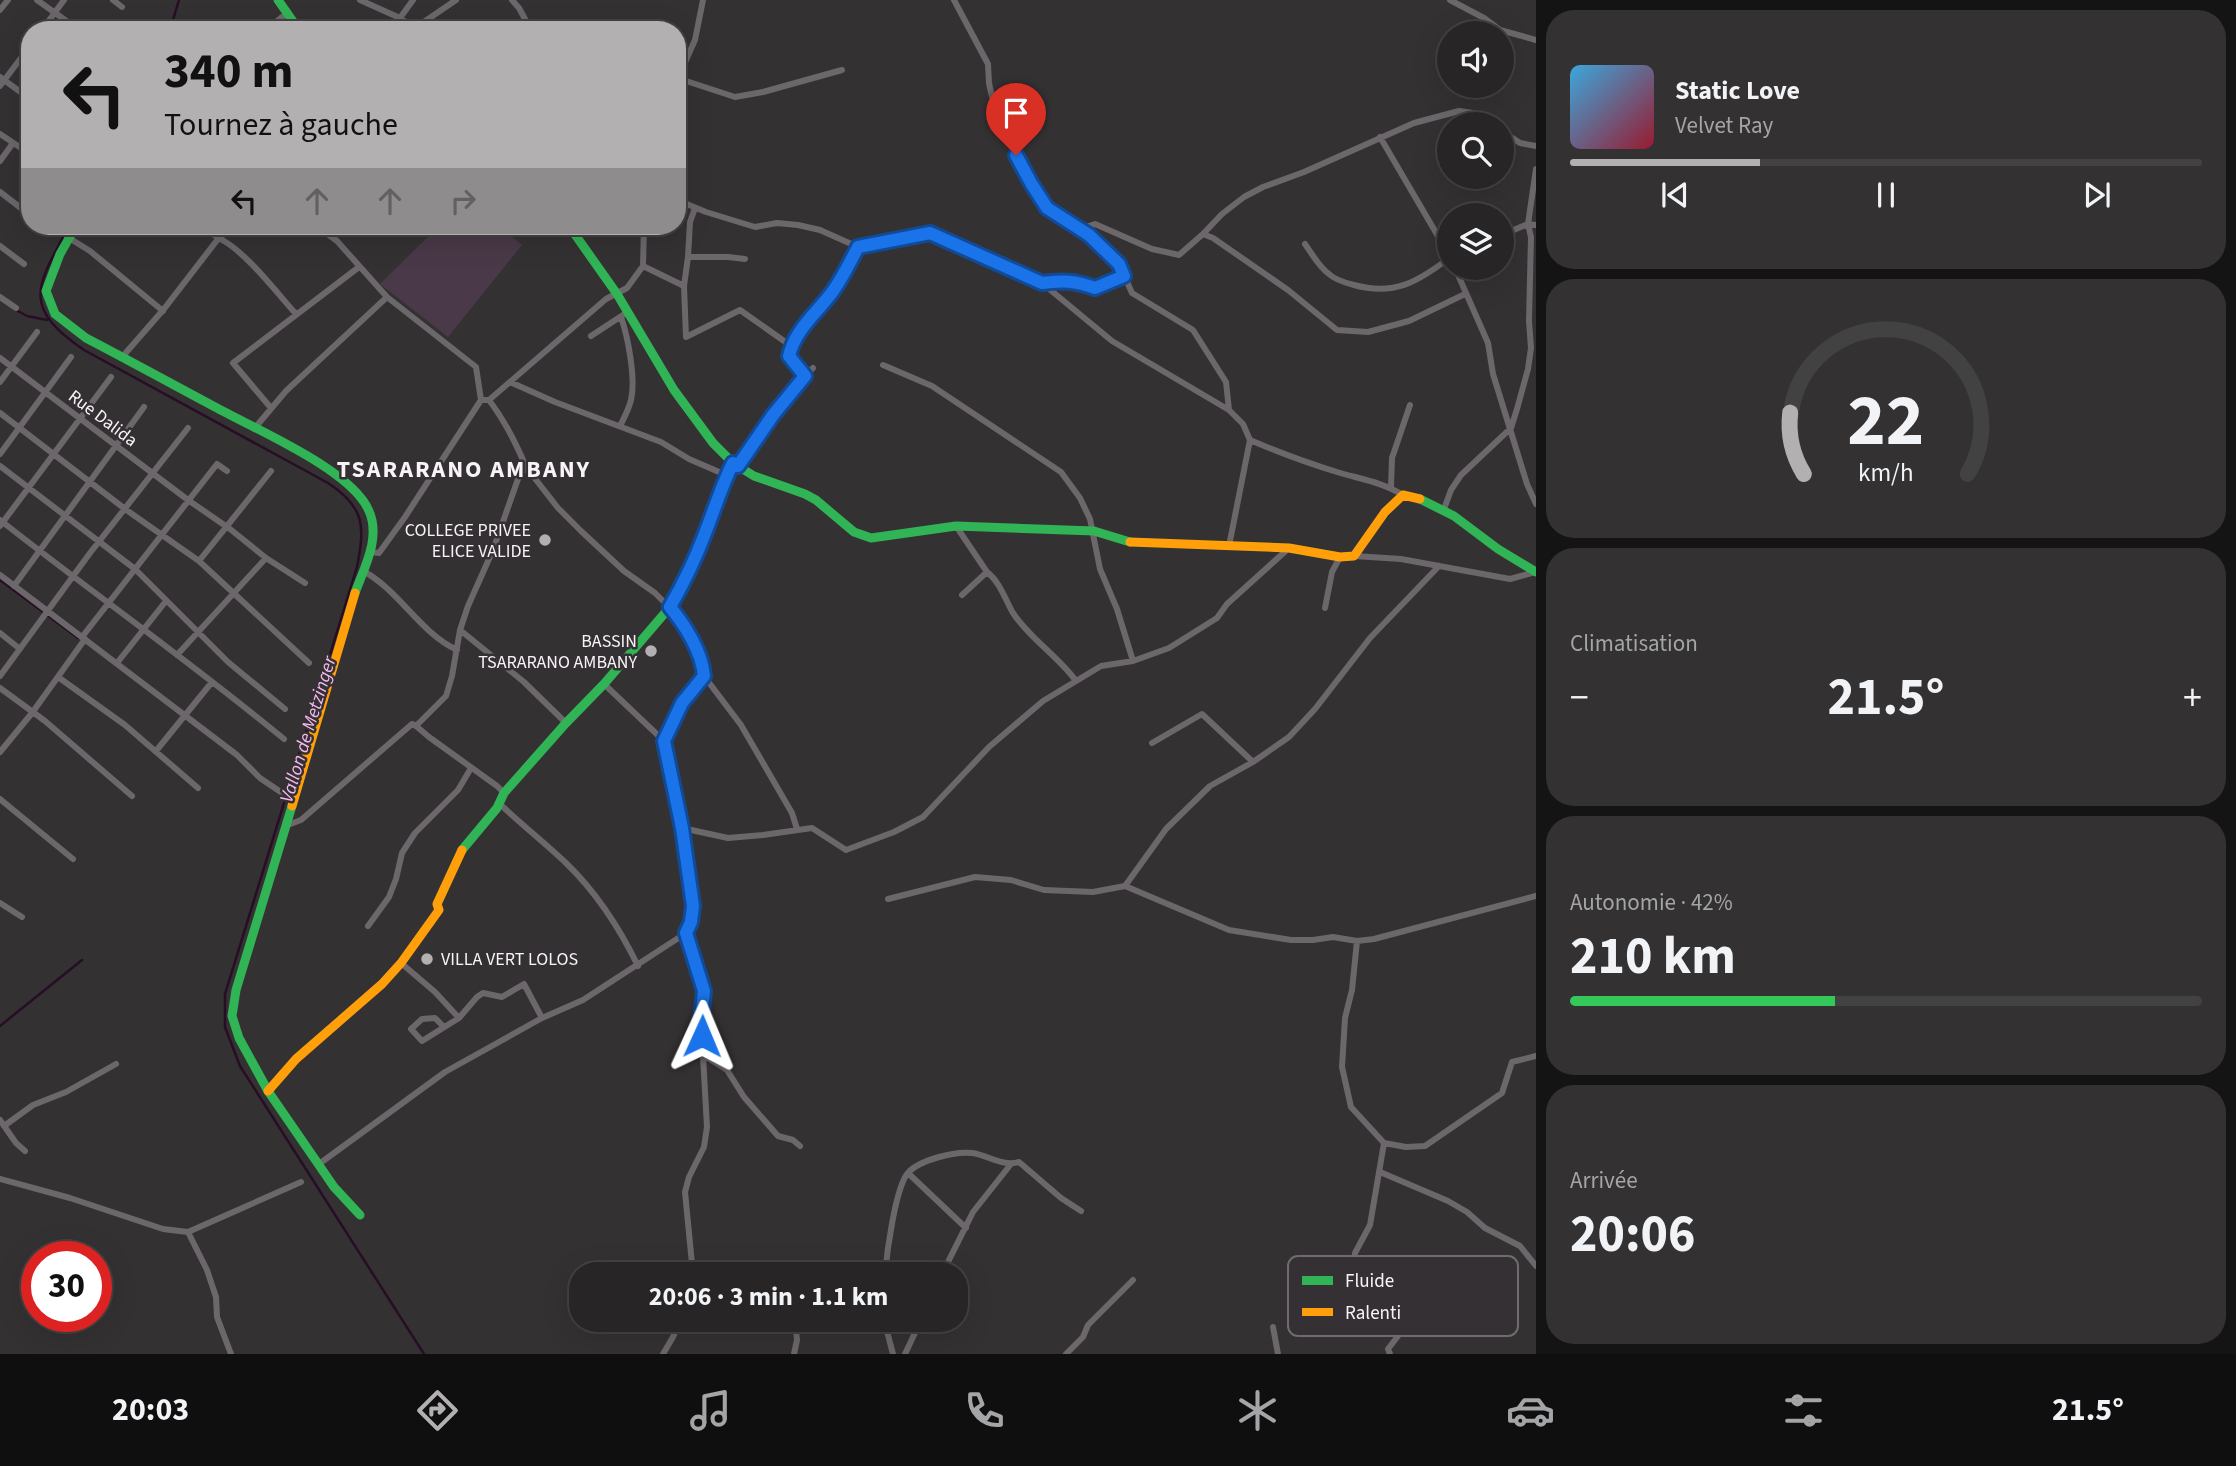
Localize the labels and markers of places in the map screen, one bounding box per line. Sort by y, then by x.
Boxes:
pin [986,83,1046,155]
place label: COLLEGE PRIVEE ELICE VALIDE [405,518,531,564]
marker: COLLEGE PRIVEE ELICE VALIDE [537,532,553,548]
place label: BASSIN TSARARANO AMBANY [478,629,637,675]
marker: BASSIN TSARARANO AMBANY [643,643,659,659]
place label: VILLA VERT LOLOS [441,947,578,972]
marker: VILLA VERT LOLOS [419,951,435,967]

